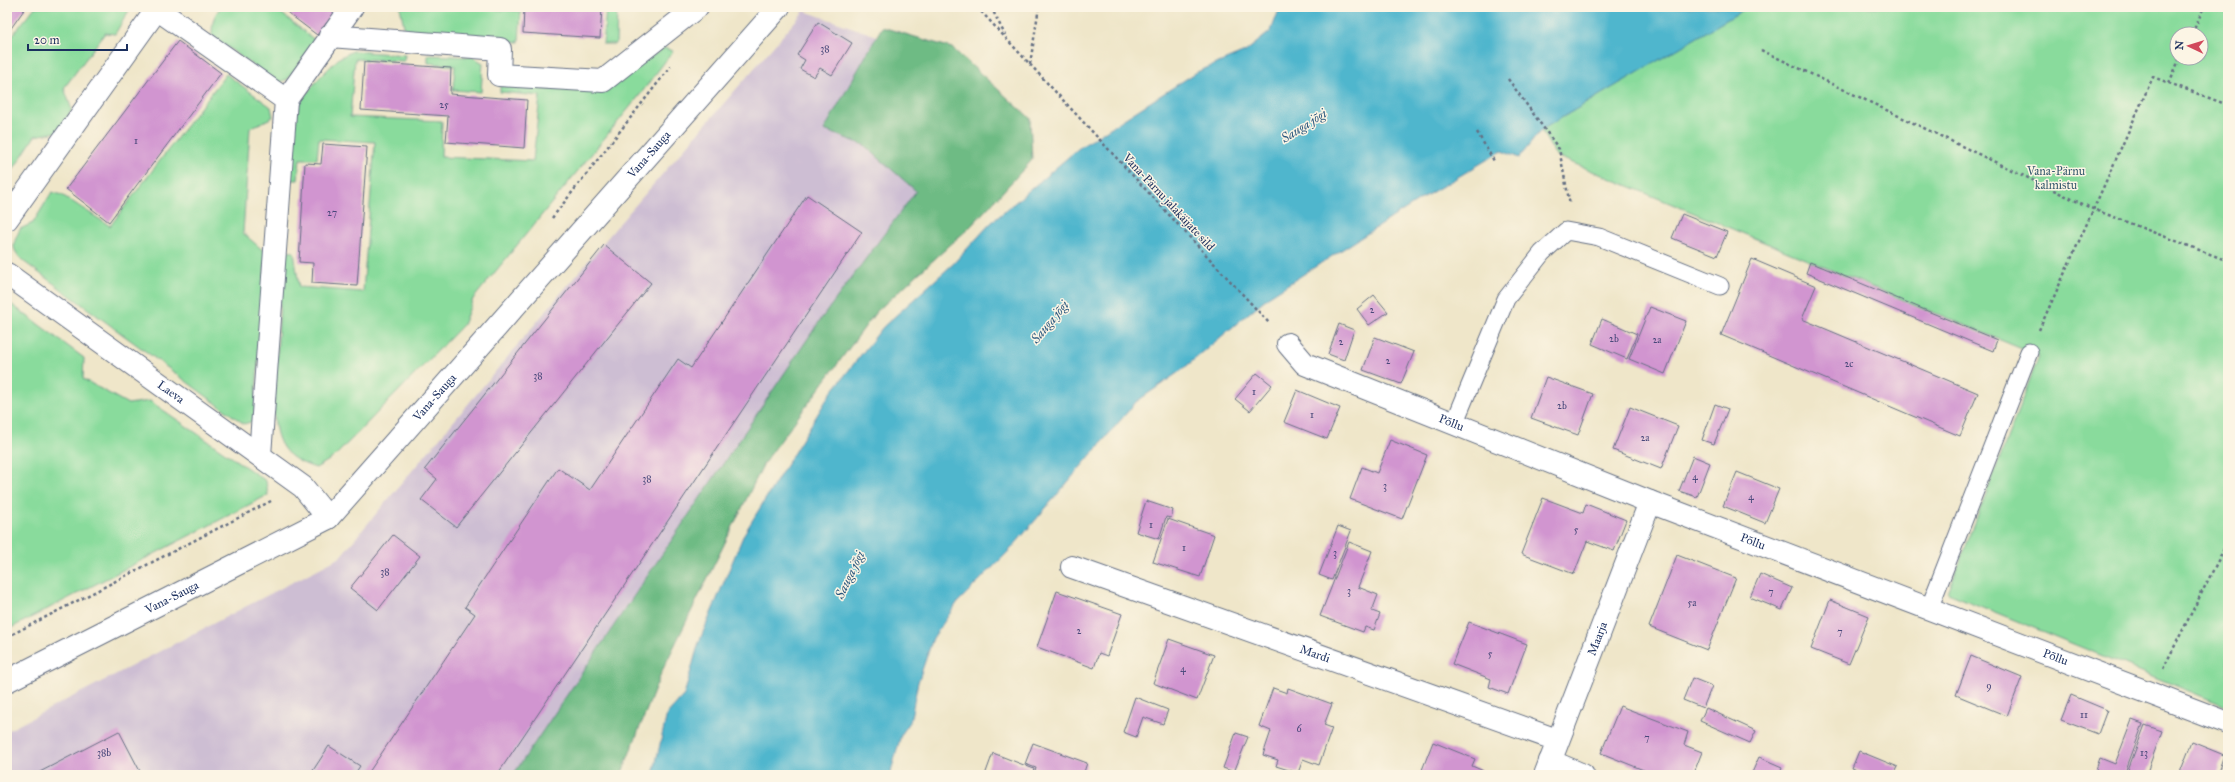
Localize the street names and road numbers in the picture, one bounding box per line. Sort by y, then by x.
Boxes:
street label: Vana-Sauga [624,127,674,182]
street label: Vana-Pärnu jalakäijate sild [1120,150,1218,254]
street label: Vana-Sauga [409,370,460,424]
street label: Laeva [155,378,188,407]
street label: Põllu [1437,411,1467,434]
street label: Põllu [1738,530,1768,553]
street label: Vana-Sauga [142,577,202,617]
street label: Maarja [1585,619,1611,658]
street label: Mardi [1298,642,1333,666]
street label: Põllu [2041,646,2071,668]

